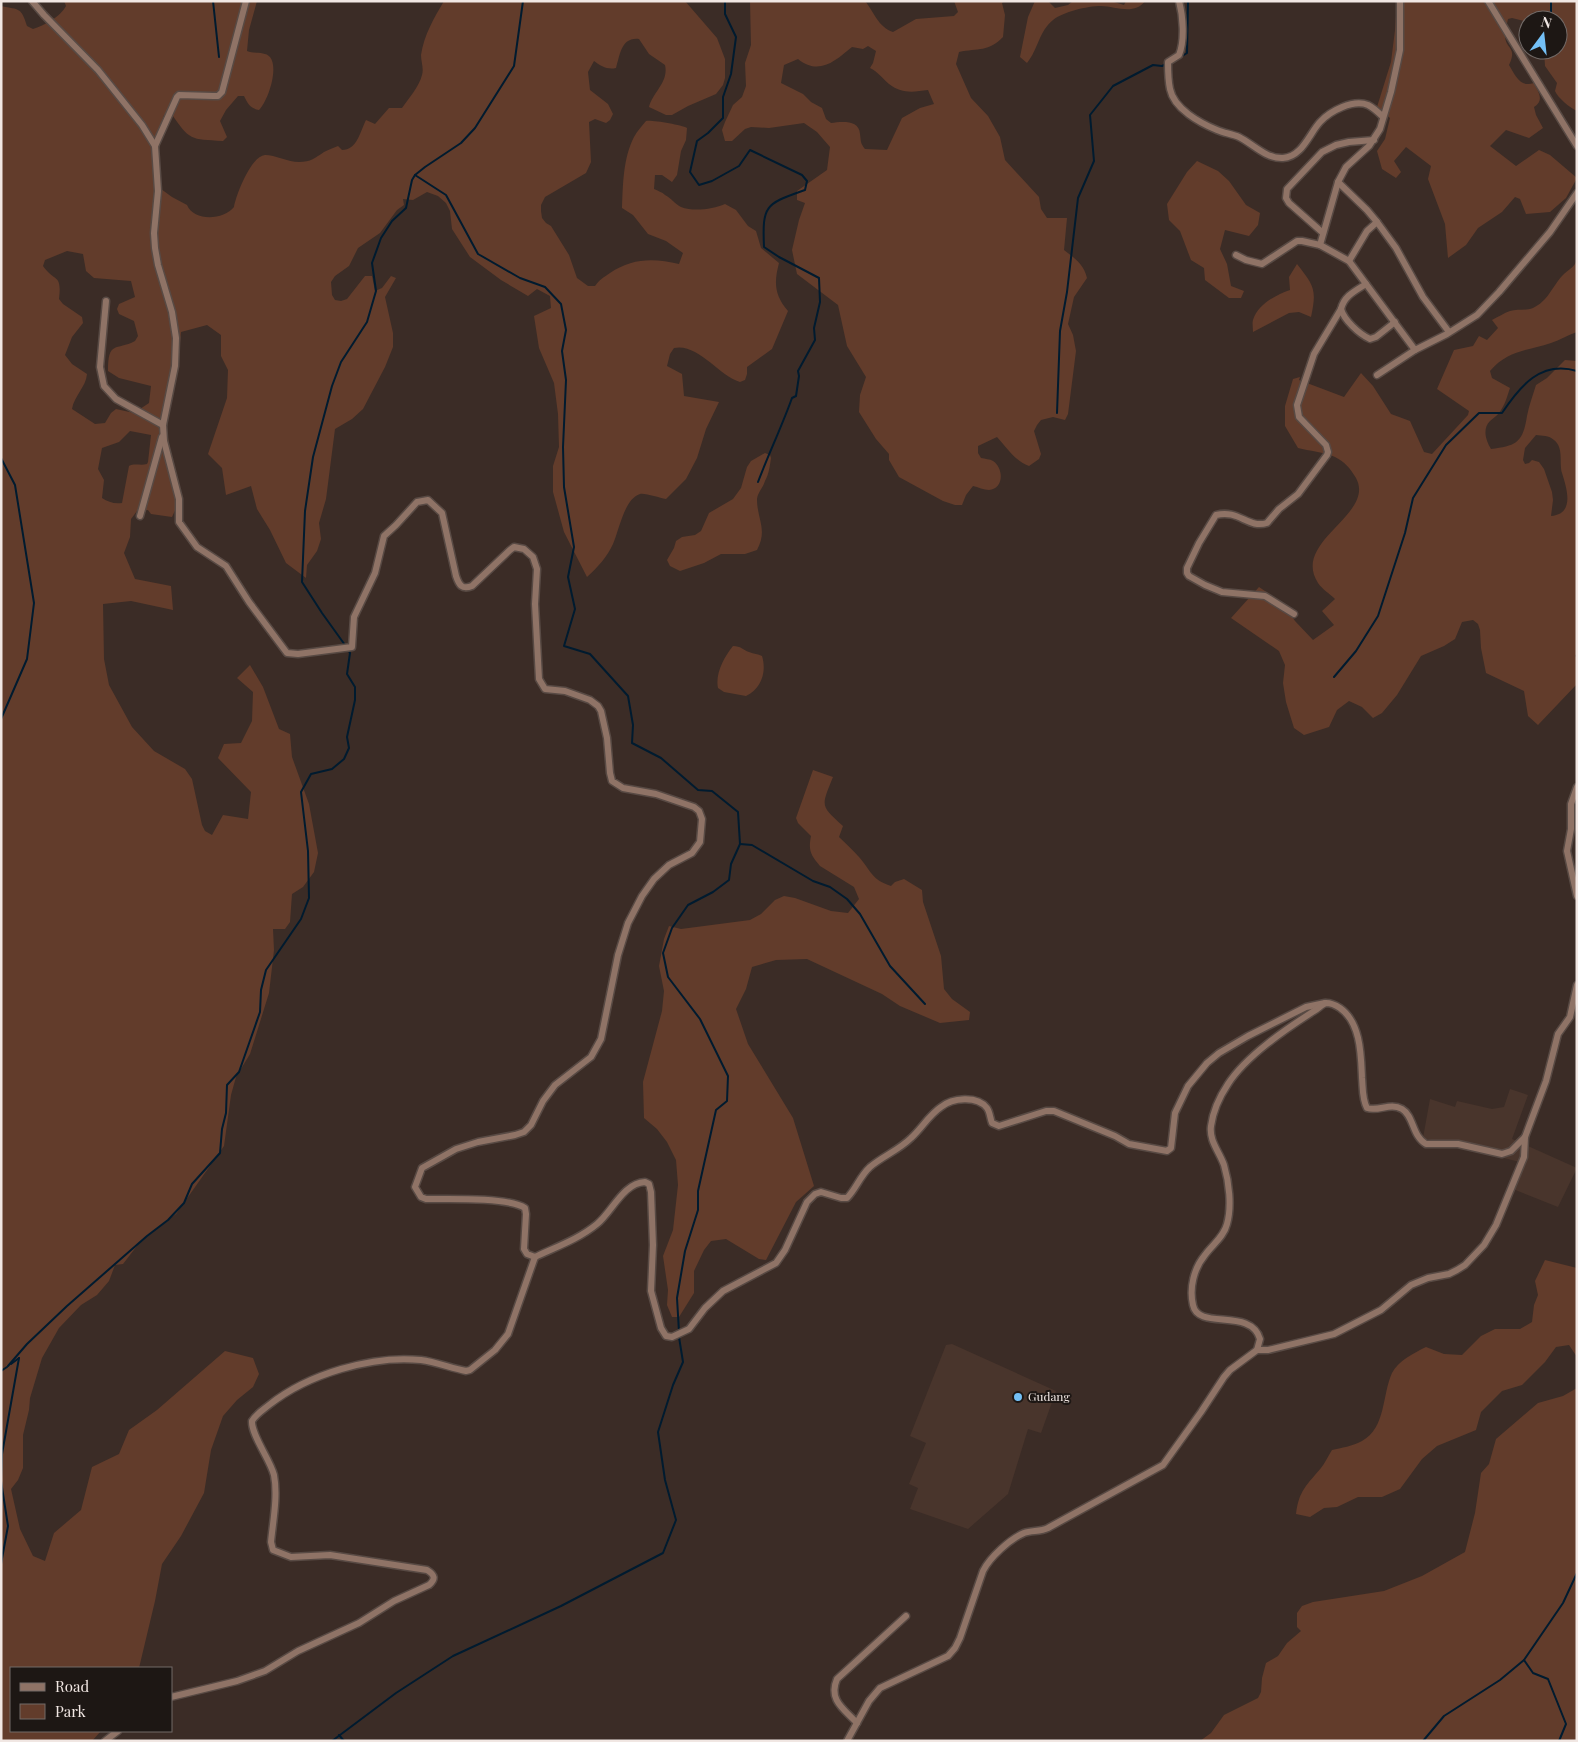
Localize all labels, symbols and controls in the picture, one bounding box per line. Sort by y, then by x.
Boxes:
north arrow [1518,10,1568,60]
text: N [1539,11,1554,32]
place label: Gudang [1028,1388,1070,1404]
marker: Gudang [1012,1391,1024,1403]
legend [10,1667,172,1732]
text: Road [55,1676,89,1696]
text: Park [55,1701,87,1721]

